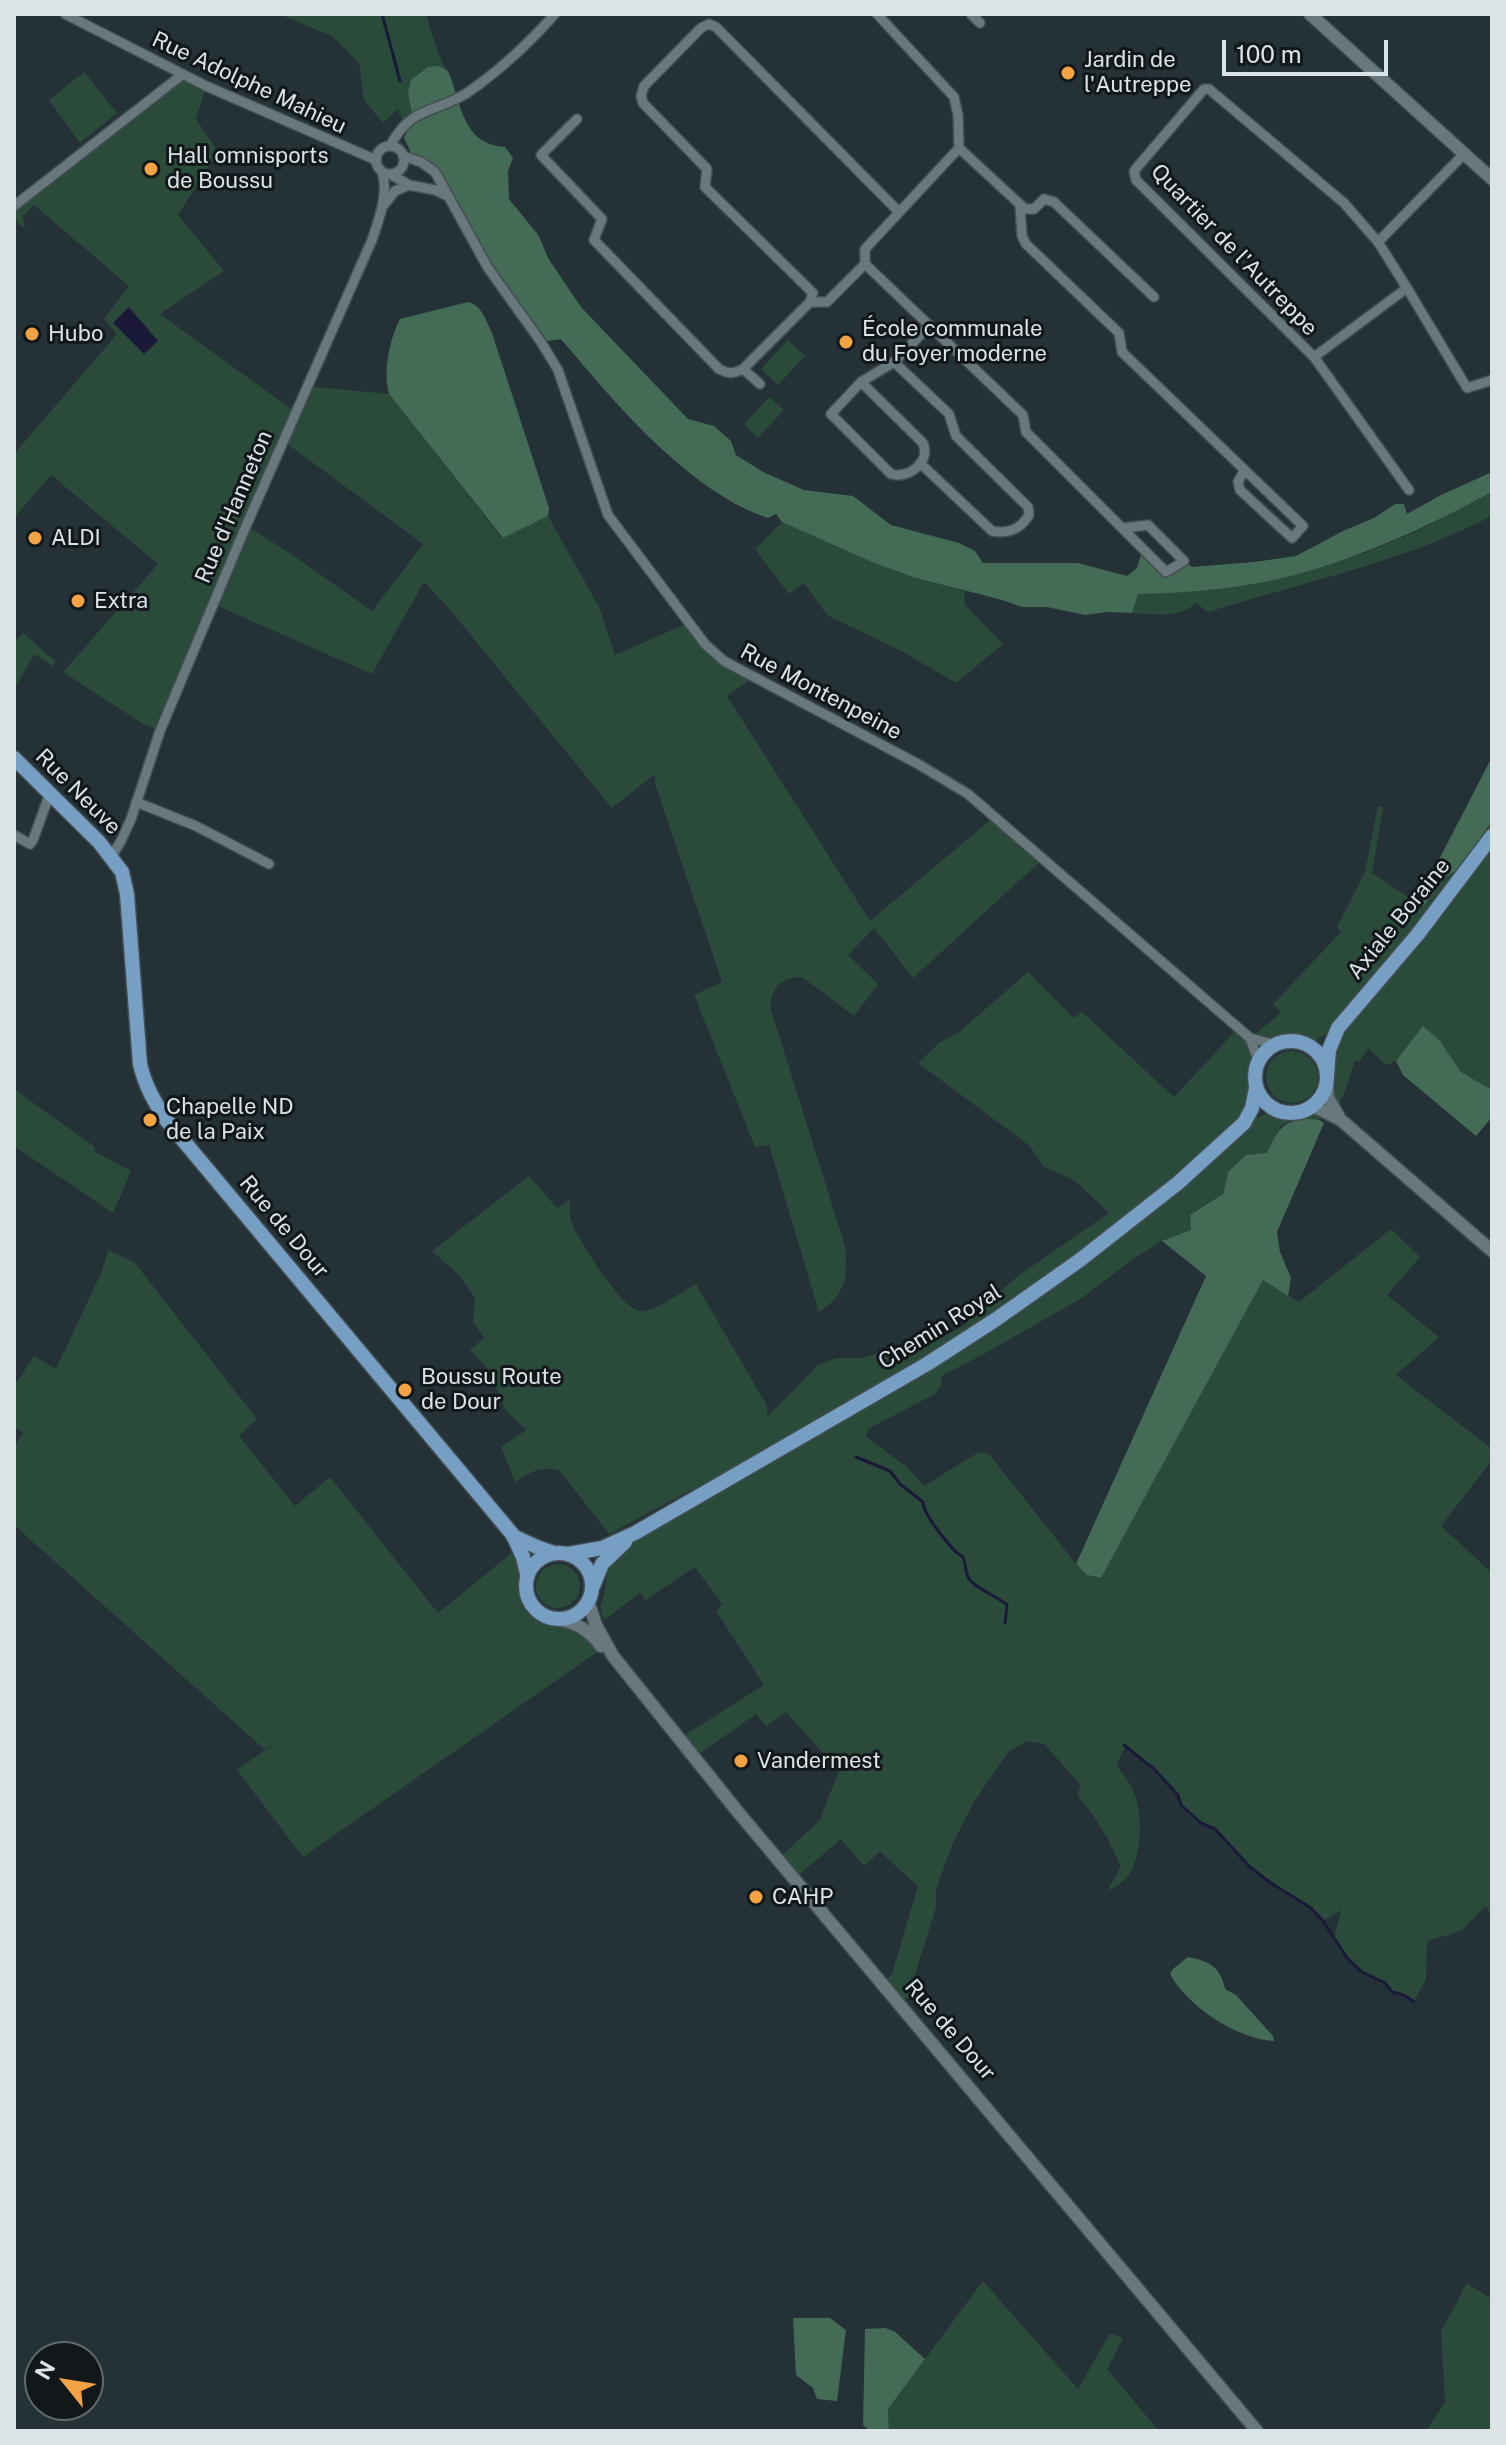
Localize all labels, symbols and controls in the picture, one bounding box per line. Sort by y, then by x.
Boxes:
scale bar [1226,24,1392,74]
street label: Rue Adolphe Mahieu [148,26,350,140]
text: 100 m [1236,40,1302,68]
place label: Jardin de l'Autreppe [1084,47,1191,98]
marker: Jardin de l'Autreppe [1059,64,1077,82]
place label: Hall omnisports de Boussu [167,143,329,194]
street label: Quartier de l'Autreppe [1145,159,1323,341]
marker: Hall omnisports de Boussu [142,160,160,178]
place label: École communale du Foyer moderne [862,316,1047,368]
place label: Hubo [48,321,103,347]
marker: Hubo [23,325,41,343]
marker: École communale du Foyer moderne [837,333,855,351]
street label: Rue d'Hanneton [190,427,278,587]
place label: ALDI [51,525,101,551]
marker: ALDI [26,529,44,547]
place label: Extra [94,588,148,614]
marker: Extra [69,592,87,610]
street label: Rue Montenpeine [736,638,906,746]
street label: Rue Neuve [30,744,126,840]
street label: Axiale Boraine [1342,853,1456,985]
place label: Chapelle ND de la Paix [166,1094,294,1146]
marker: Chapelle ND de la Paix [141,1111,159,1129]
street label: Rue de Dour [234,1170,334,1284]
street label: Chemin Royal [874,1279,1006,1375]
place label: Boussu Route de Dour [421,1364,562,1416]
marker: Boussu Route de Dour [396,1381,414,1399]
place label: Vandermest [757,1748,881,1774]
marker: Vandermest [732,1752,750,1770]
place label: CAHP [772,1884,833,1910]
marker: CAHP [747,1888,765,1906]
street label: Rue de Dour [899,1974,1001,2086]
north arrow [24,2341,104,2421]
text: N [29,2356,61,2384]

